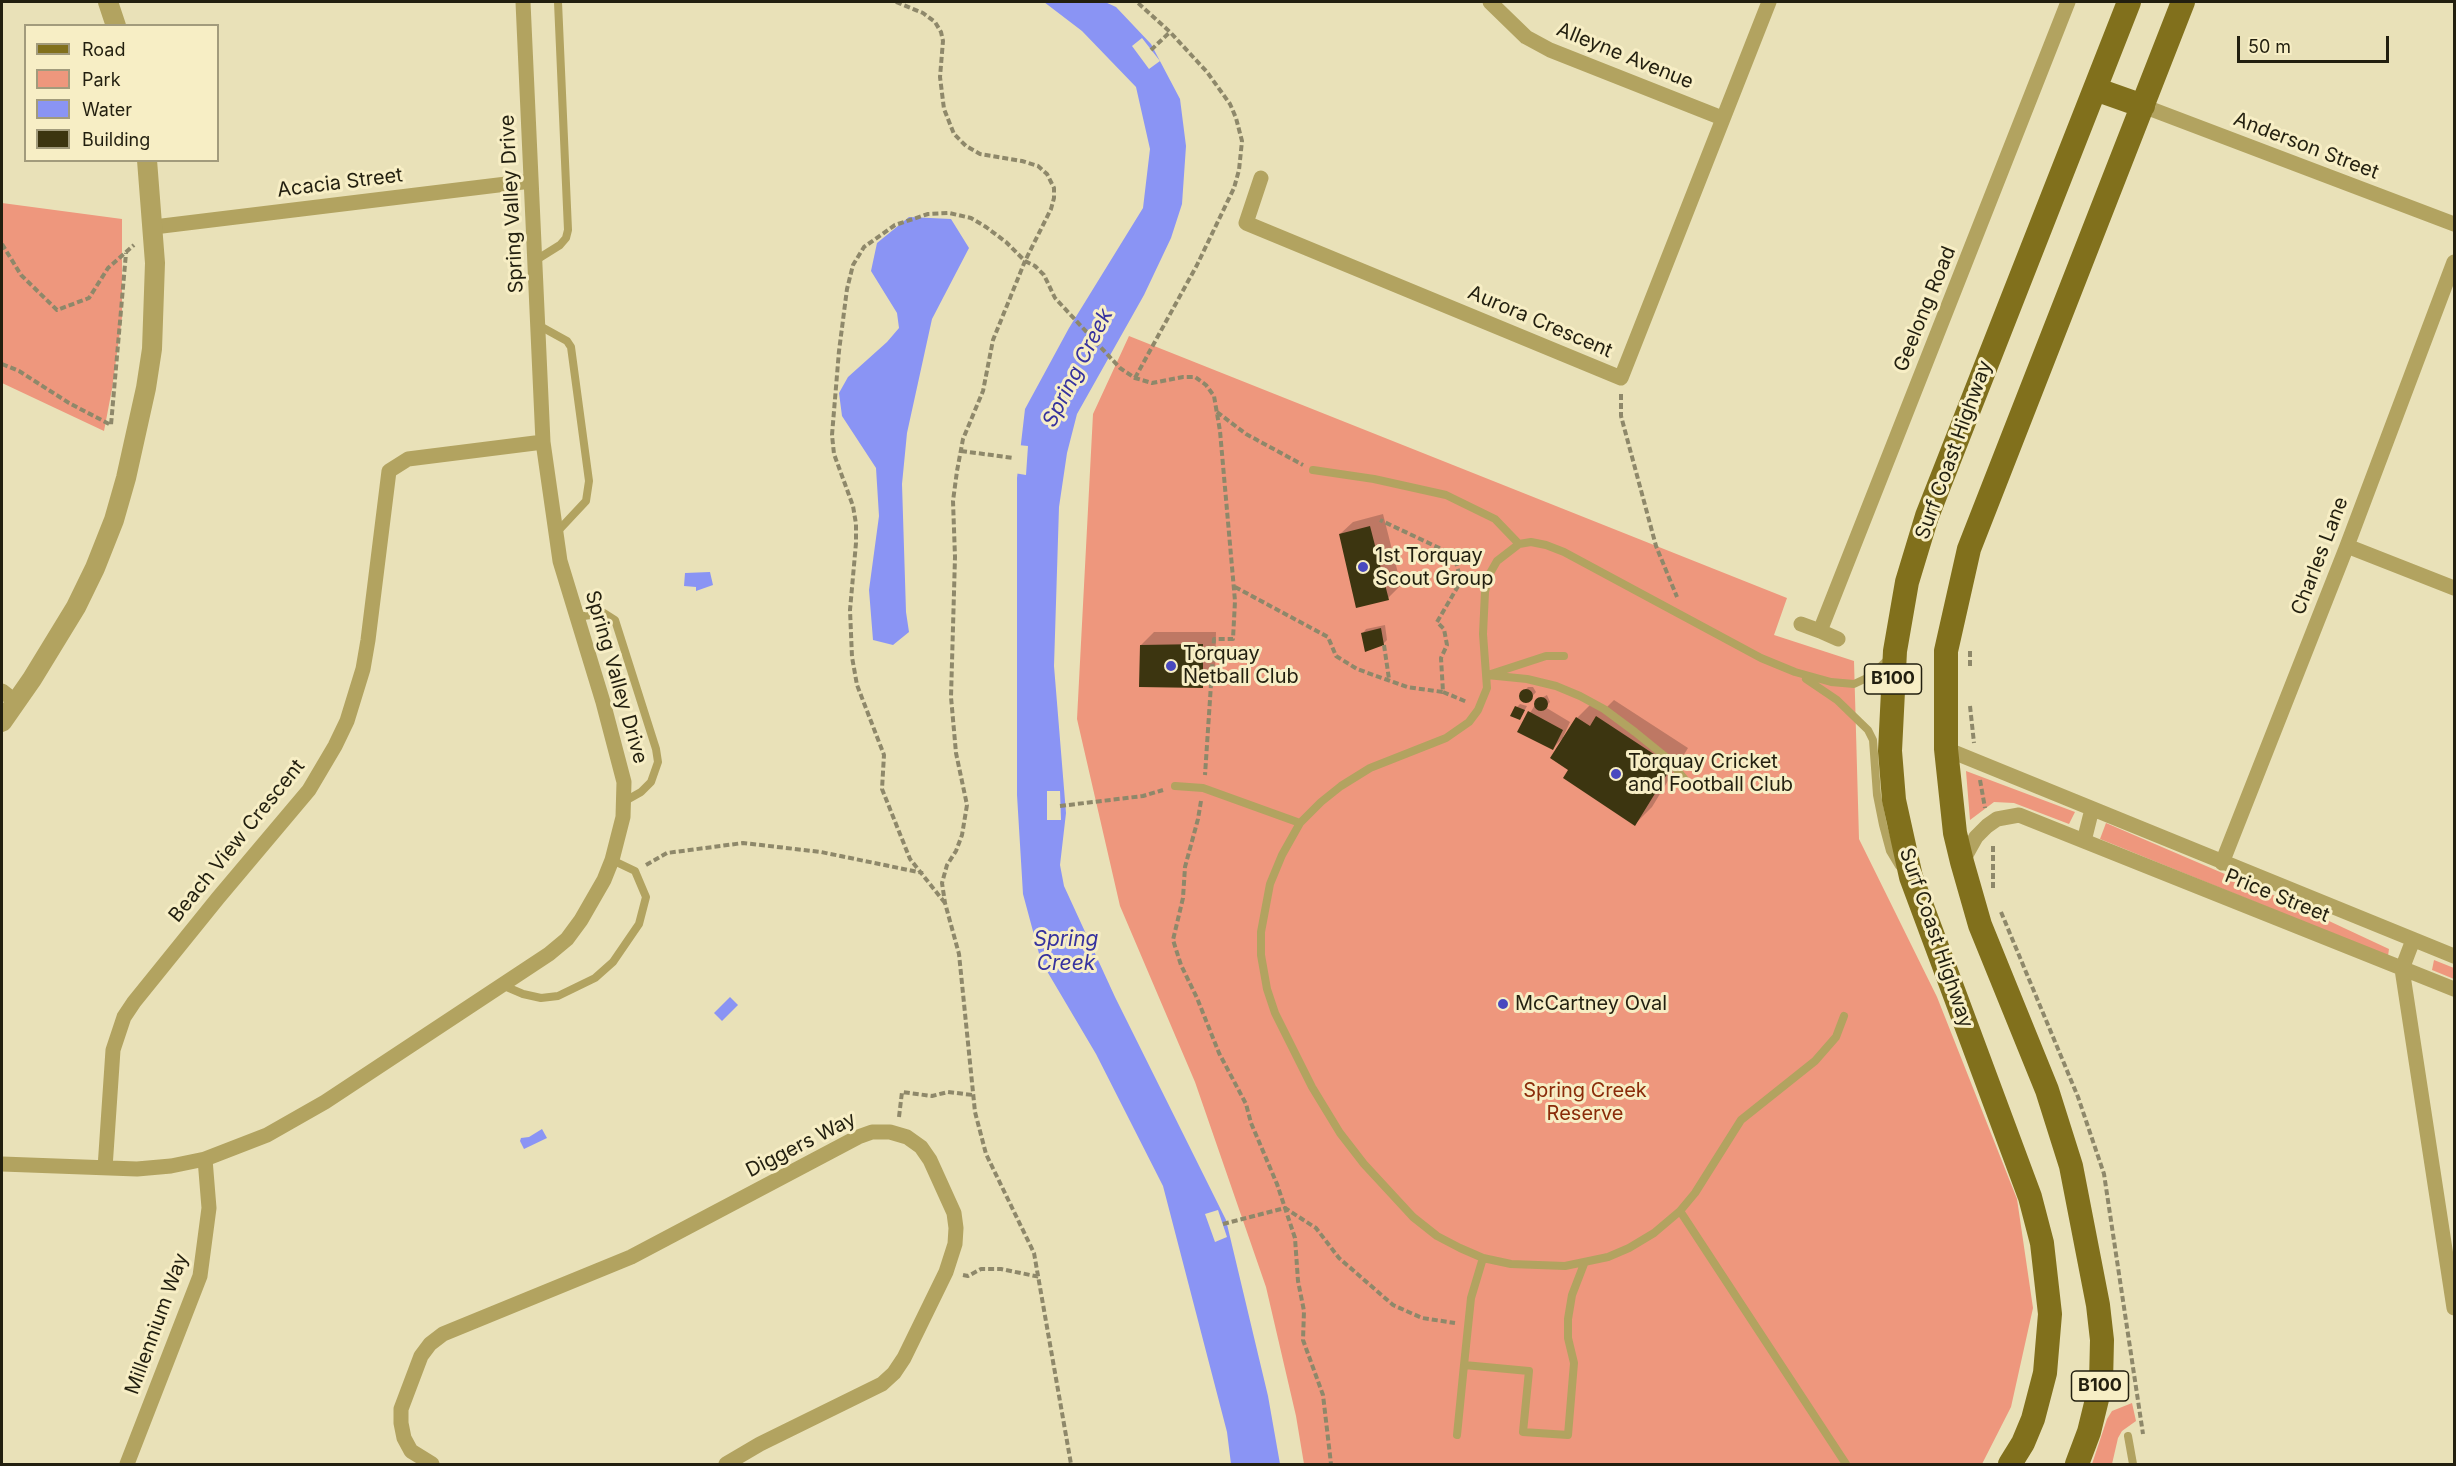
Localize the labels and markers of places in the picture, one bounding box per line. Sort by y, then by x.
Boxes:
place label: 1st Torquay Scout Group [1375,544,1493,591]
marker: 1st Torquay Scout Group [1356,560,1370,574]
place label: Torquay Netball Club [1183,642,1299,689]
marker: Torquay Netball Club [1164,659,1178,673]
place label: Torquay Cricket and Football Club [1628,750,1793,797]
marker: Torquay Cricket and Football Club [1609,767,1623,781]
place label: McCartney Oval [1515,992,1667,1016]
marker: McCartney Oval [1496,997,1510,1011]

